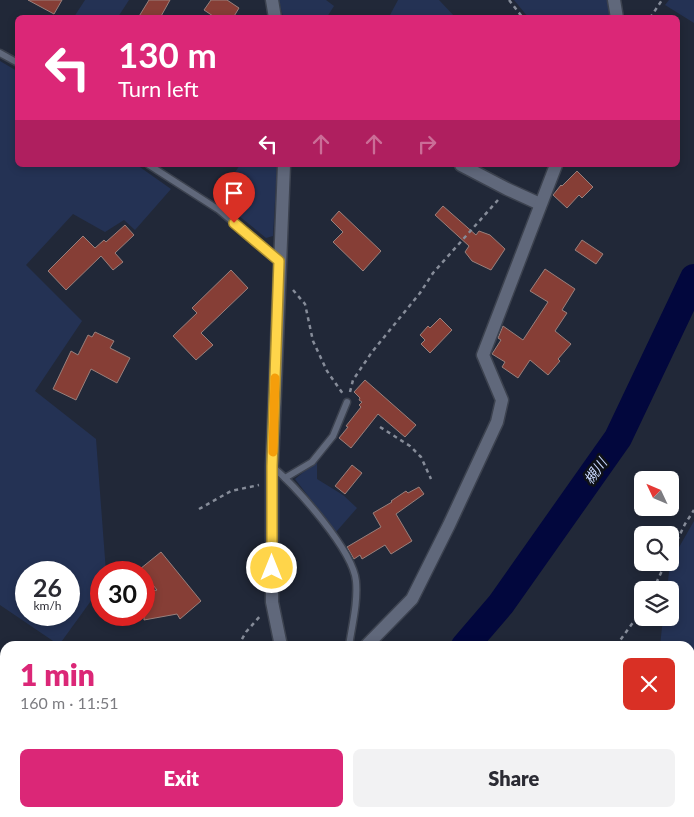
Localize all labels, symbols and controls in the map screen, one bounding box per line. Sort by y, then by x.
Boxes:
text: 130 m [118,33,217,75]
icon: left [35,35,100,100]
text: Turn left [118,75,199,102]
icon: left [254,130,282,158]
icon: ahead [307,130,335,158]
icon: ahead [360,130,388,158]
icon: right [413,130,441,158]
pin [213,172,255,223]
icon: arrive [220,179,248,207]
water label: 槻川 [580,453,611,487]
north arrow [634,471,679,516]
map controls [634,471,679,626]
button: search [634,526,679,571]
position arrow [245,541,297,593]
speed limit sign: 30 [90,561,155,626]
text: 26 [33,572,62,602]
button: layers [634,581,679,626]
text: km/h [33,598,62,613]
text: 1 min [20,656,95,692]
button: close [623,658,675,710]
text: 160 m · 11:51 [20,693,119,712]
button: Exit [20,749,343,807]
button: Share [353,749,675,807]

